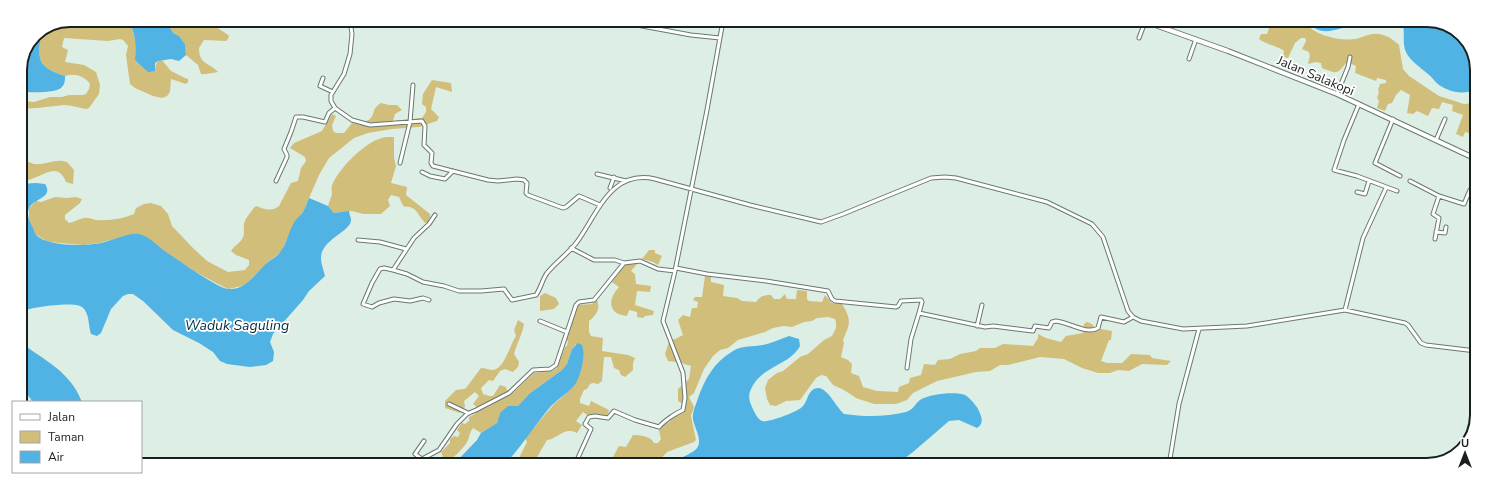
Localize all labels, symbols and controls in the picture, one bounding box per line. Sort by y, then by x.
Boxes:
street label: Jalan Salakopi [1273,51,1357,100]
water label: Waduk Saguling [185,316,289,335]
legend [12,401,142,473]
text: Jalan [47,409,75,425]
text: Taman [48,429,84,445]
north arrow [1445,433,1485,473]
text: U [1461,436,1469,451]
text: Air [48,449,65,465]

